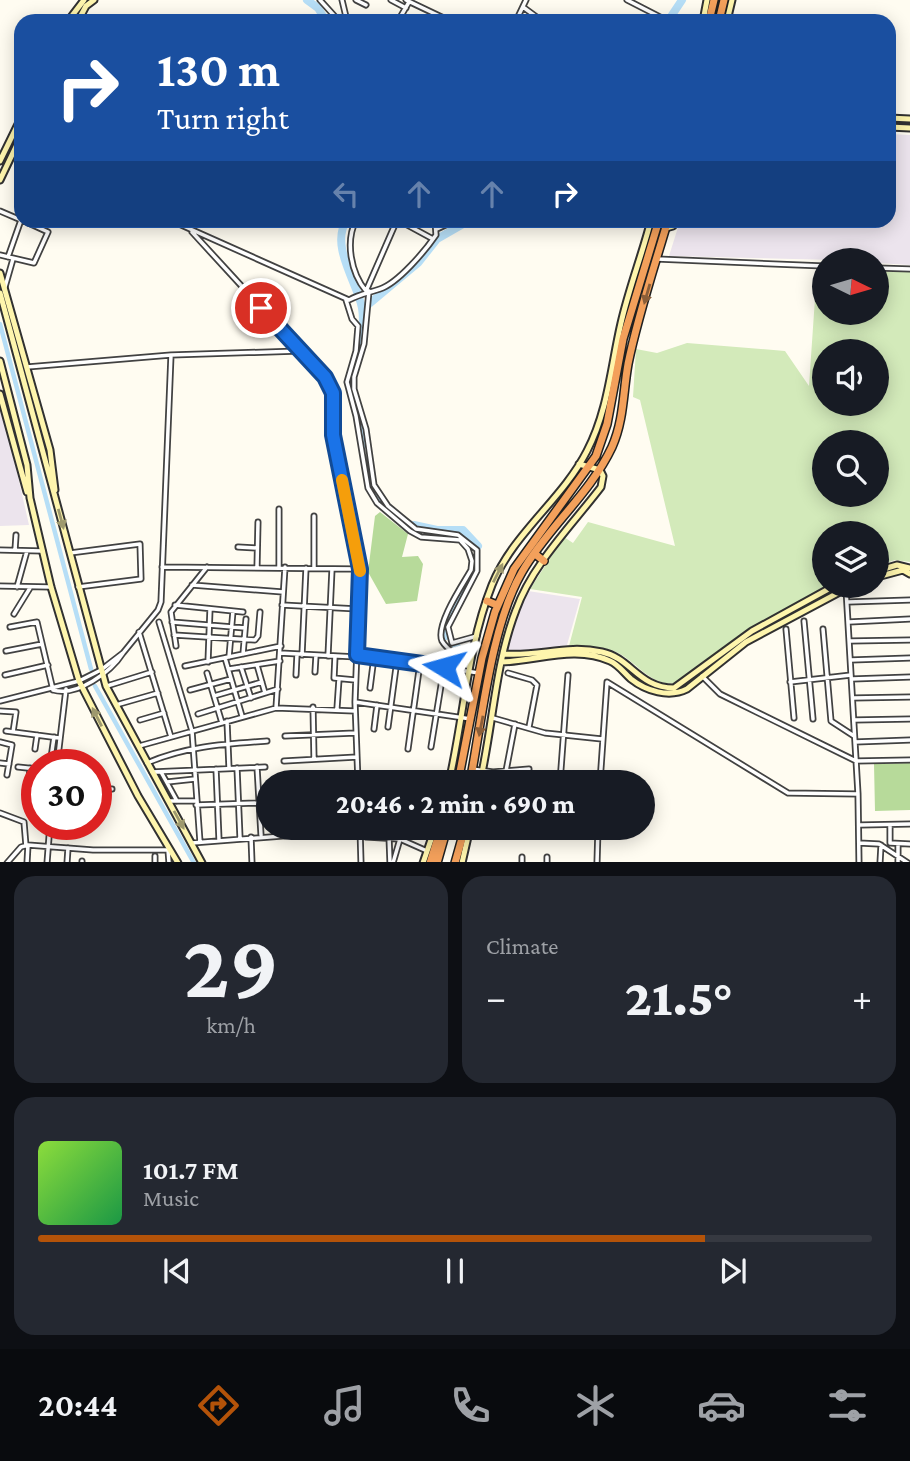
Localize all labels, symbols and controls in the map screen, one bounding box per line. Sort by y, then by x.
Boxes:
icon: right [42,42,133,133]
text: 130 m [157,42,280,97]
text: Turn right [157,100,289,136]
icon: left [327,175,365,213]
icon: ahead [400,175,438,213]
icon: ahead [473,175,511,213]
icon: right [546,175,584,213]
north arrow [812,248,889,326]
map controls [812,248,889,598]
pin [231,278,291,338]
one-way arrow [641,283,651,304]
icon: arrive [242,289,280,327]
button: sound [812,339,889,416]
button: search [812,430,889,507]
one-way arrow [56,508,67,530]
button: layers [812,521,889,598]
one-way arrow [492,564,504,583]
position arrow [407,630,481,704]
one-way arrow [92,707,104,727]
one-way arrow [475,715,486,737]
speed limit sign: 30 [21,749,112,840]
text: 20:46 · 2 min · 690 m [336,790,575,819]
one-way arrow [173,810,185,829]
text: 29 [183,915,279,1017]
text: Climate [486,933,558,959]
text: 21.5° [625,968,733,1026]
text: − [486,976,506,1018]
text: + [852,976,872,1018]
text: km/h [206,1012,256,1038]
text: 101.7 FM [143,1156,239,1185]
text: Music [143,1185,199,1211]
icon: previous [158,1252,196,1290]
icon: pause [436,1252,474,1290]
icon: next [714,1252,752,1290]
icon: directions [194,1381,243,1430]
icon: music [320,1381,369,1430]
icon: phone [446,1381,495,1430]
icon: climate [571,1381,620,1430]
icon: car [697,1381,746,1430]
icon: filters [823,1381,872,1430]
text: 20:44 [38,1387,118,1423]

